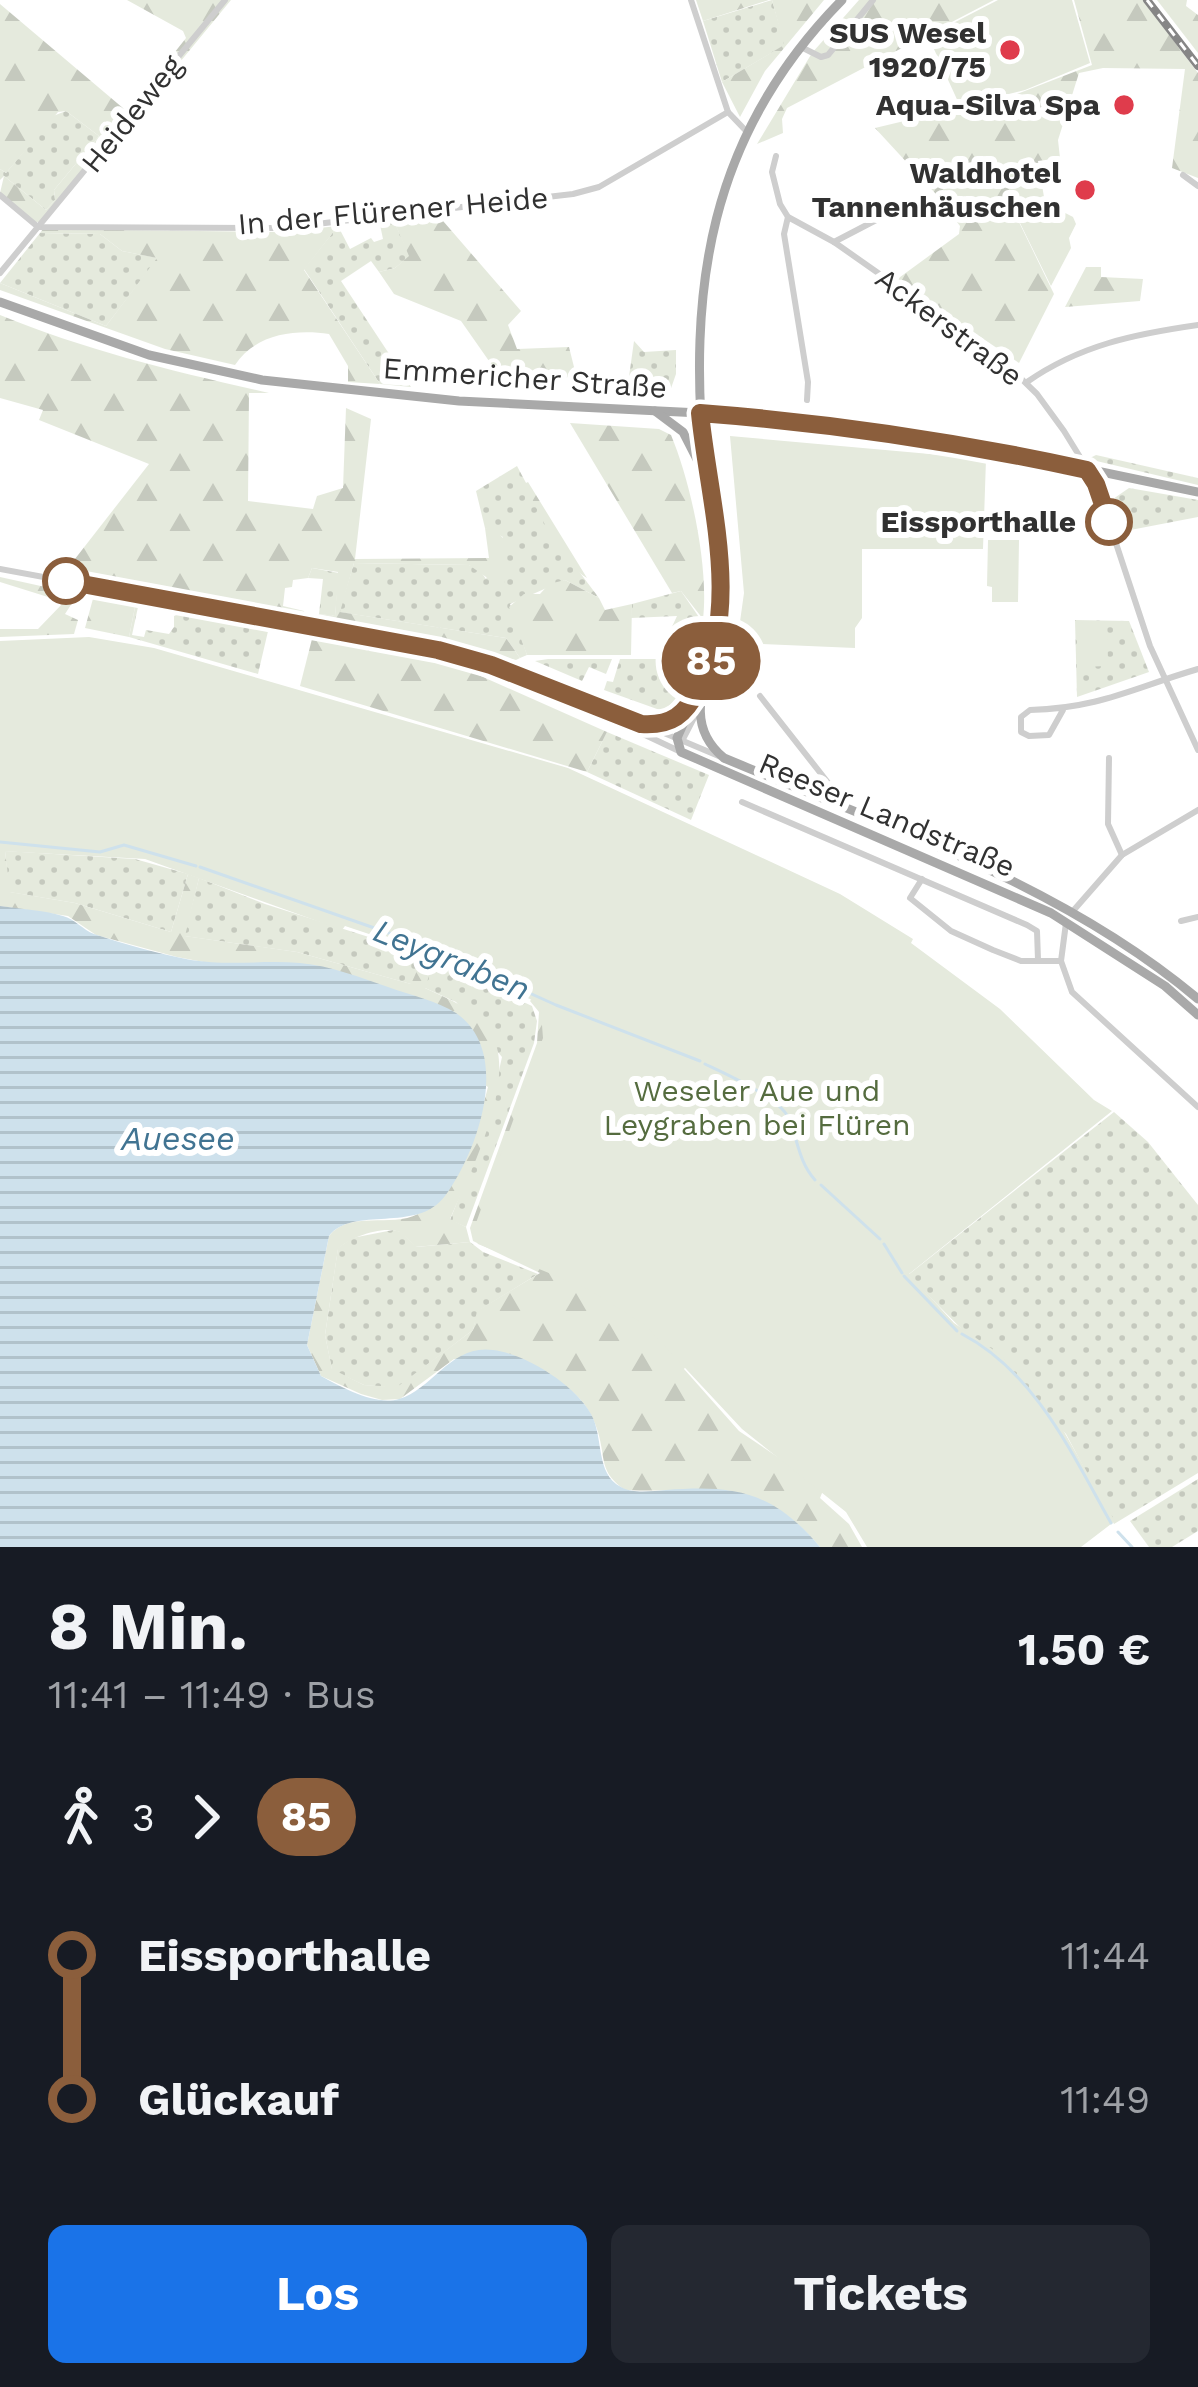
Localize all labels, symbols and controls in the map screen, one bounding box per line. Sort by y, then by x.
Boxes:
place label: SUS Wesel 1920/75 [829,15,986,84]
marker: SUS Wesel 1920/75 [997,37,1023,63]
street label: Heideweg [74,48,190,179]
place label: Aqua-Silva Spa [876,87,1101,122]
marker: Aqua-Silva Spa [1111,92,1137,118]
place label: Waldhotel Tannenhäuschen [812,155,1061,224]
marker: Waldhotel Tannenhäuschen [1072,177,1098,203]
street label: In der Flürener Heide [236,180,550,242]
street label: Ackerstraße [869,260,1030,393]
street label: Emmericher Straße [382,350,668,405]
marker: Eissporthalle [1087,500,1131,544]
place label: Eissporthalle [881,504,1076,539]
unlabelled marker [44,559,88,603]
line badge: 85 [657,622,765,700]
text: 85 [686,636,736,685]
street label: Reeser Landstraße [754,745,1020,884]
water label: Leygraben [368,910,536,1008]
park label: Weseler Aue und Leygraben bei Flüren [603,1073,911,1142]
water label: Auesee [119,1119,235,1158]
text: 8 Min. [48,1588,248,1665]
text: 1.50 € [1018,1623,1150,1676]
text: 11:41 – 11:49 · Bus [48,1672,375,1717]
icon: walk [48,1784,114,1850]
icon: forward [173,1784,239,1850]
text: 85 [281,1792,332,1841]
text: 3 [132,1795,155,1840]
text: Eissporthalle [138,1929,431,1982]
text: 11:44 [1060,1933,1150,1978]
text: Glückauf [138,2073,339,2126]
text: 11:49 [1060,2077,1150,2122]
button: Los [48,2225,587,2363]
button: Tickets [611,2225,1150,2363]

